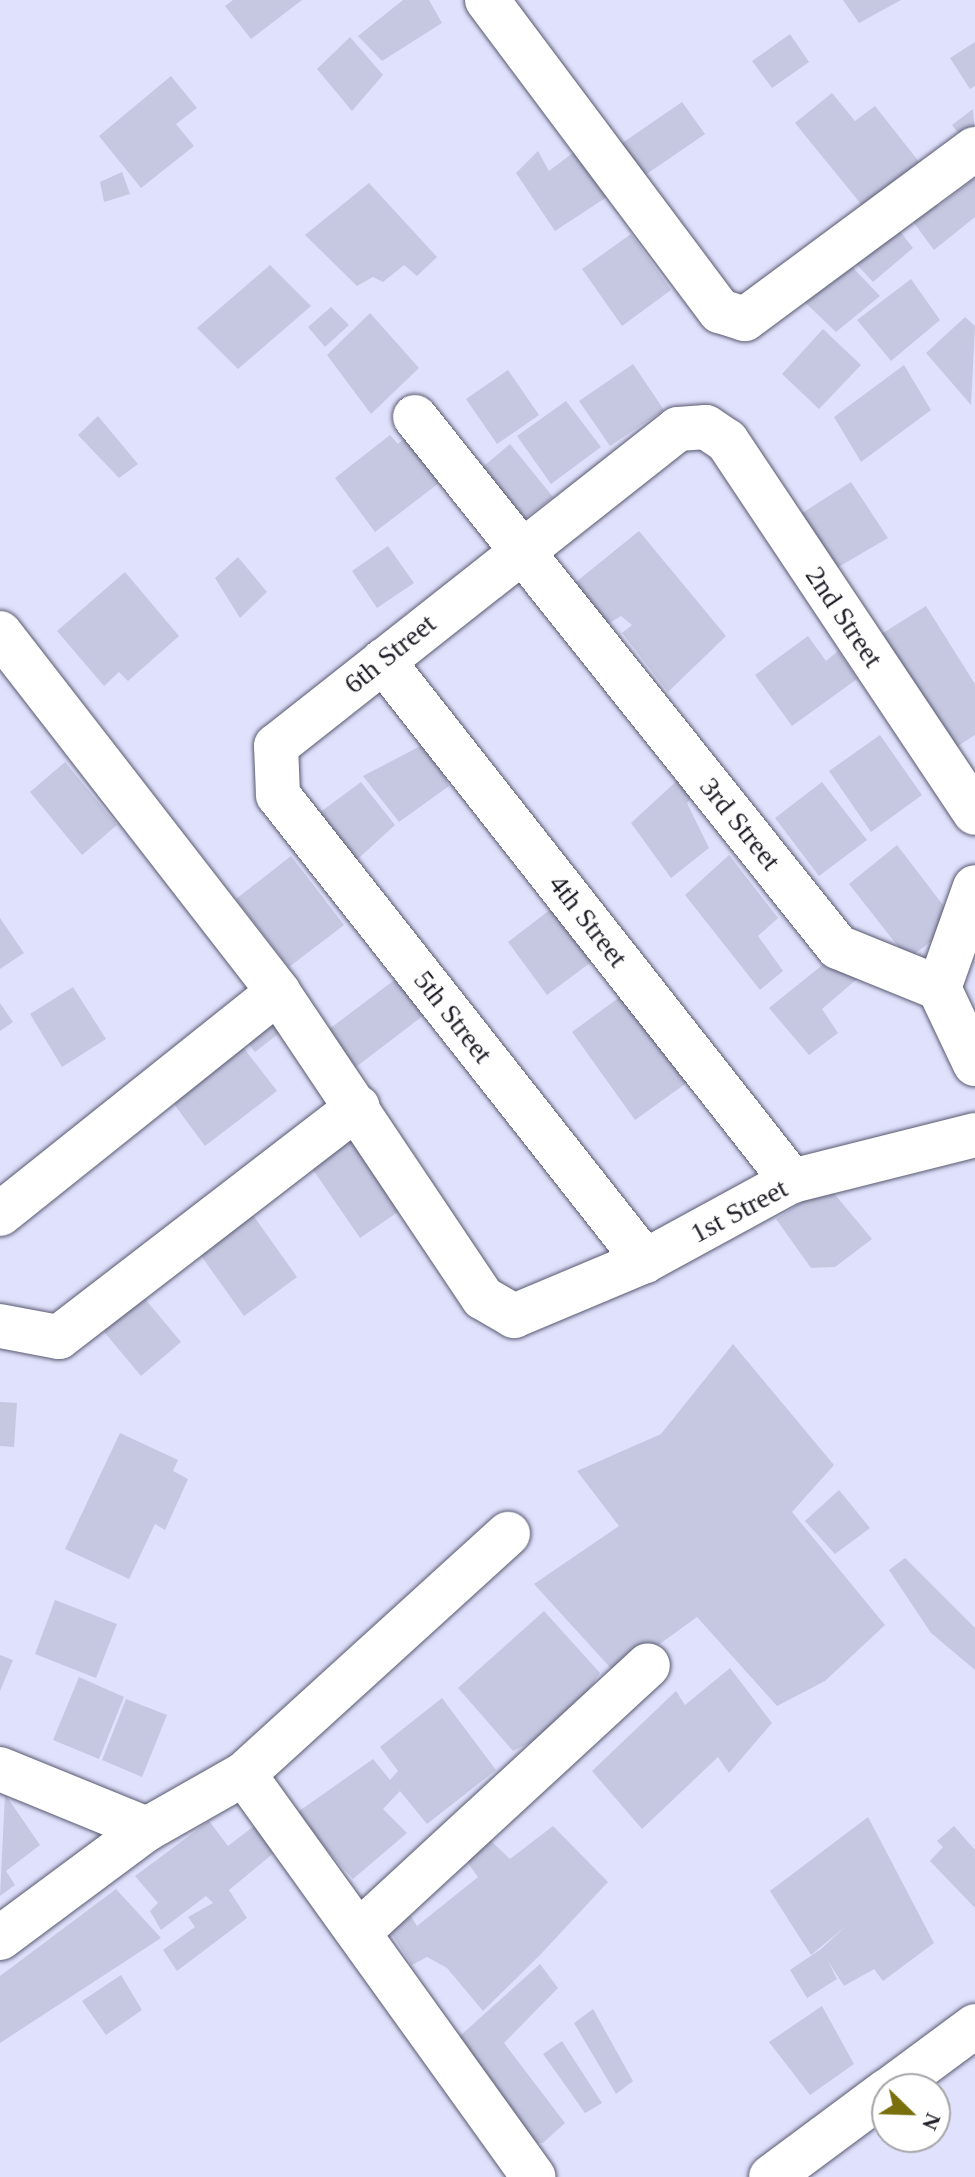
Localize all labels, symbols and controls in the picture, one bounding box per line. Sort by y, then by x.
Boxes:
street label: 2nd Street [798,560,890,674]
street label: 6th Street [337,607,443,701]
street label: 3rd Street [692,771,788,877]
street label: 4th Street [541,868,635,974]
street label: 5th Street [406,964,500,1070]
street label: 1st Street [685,1172,793,1250]
north arrow [871,2073,951,2153]
text: N [917,2110,946,2134]

